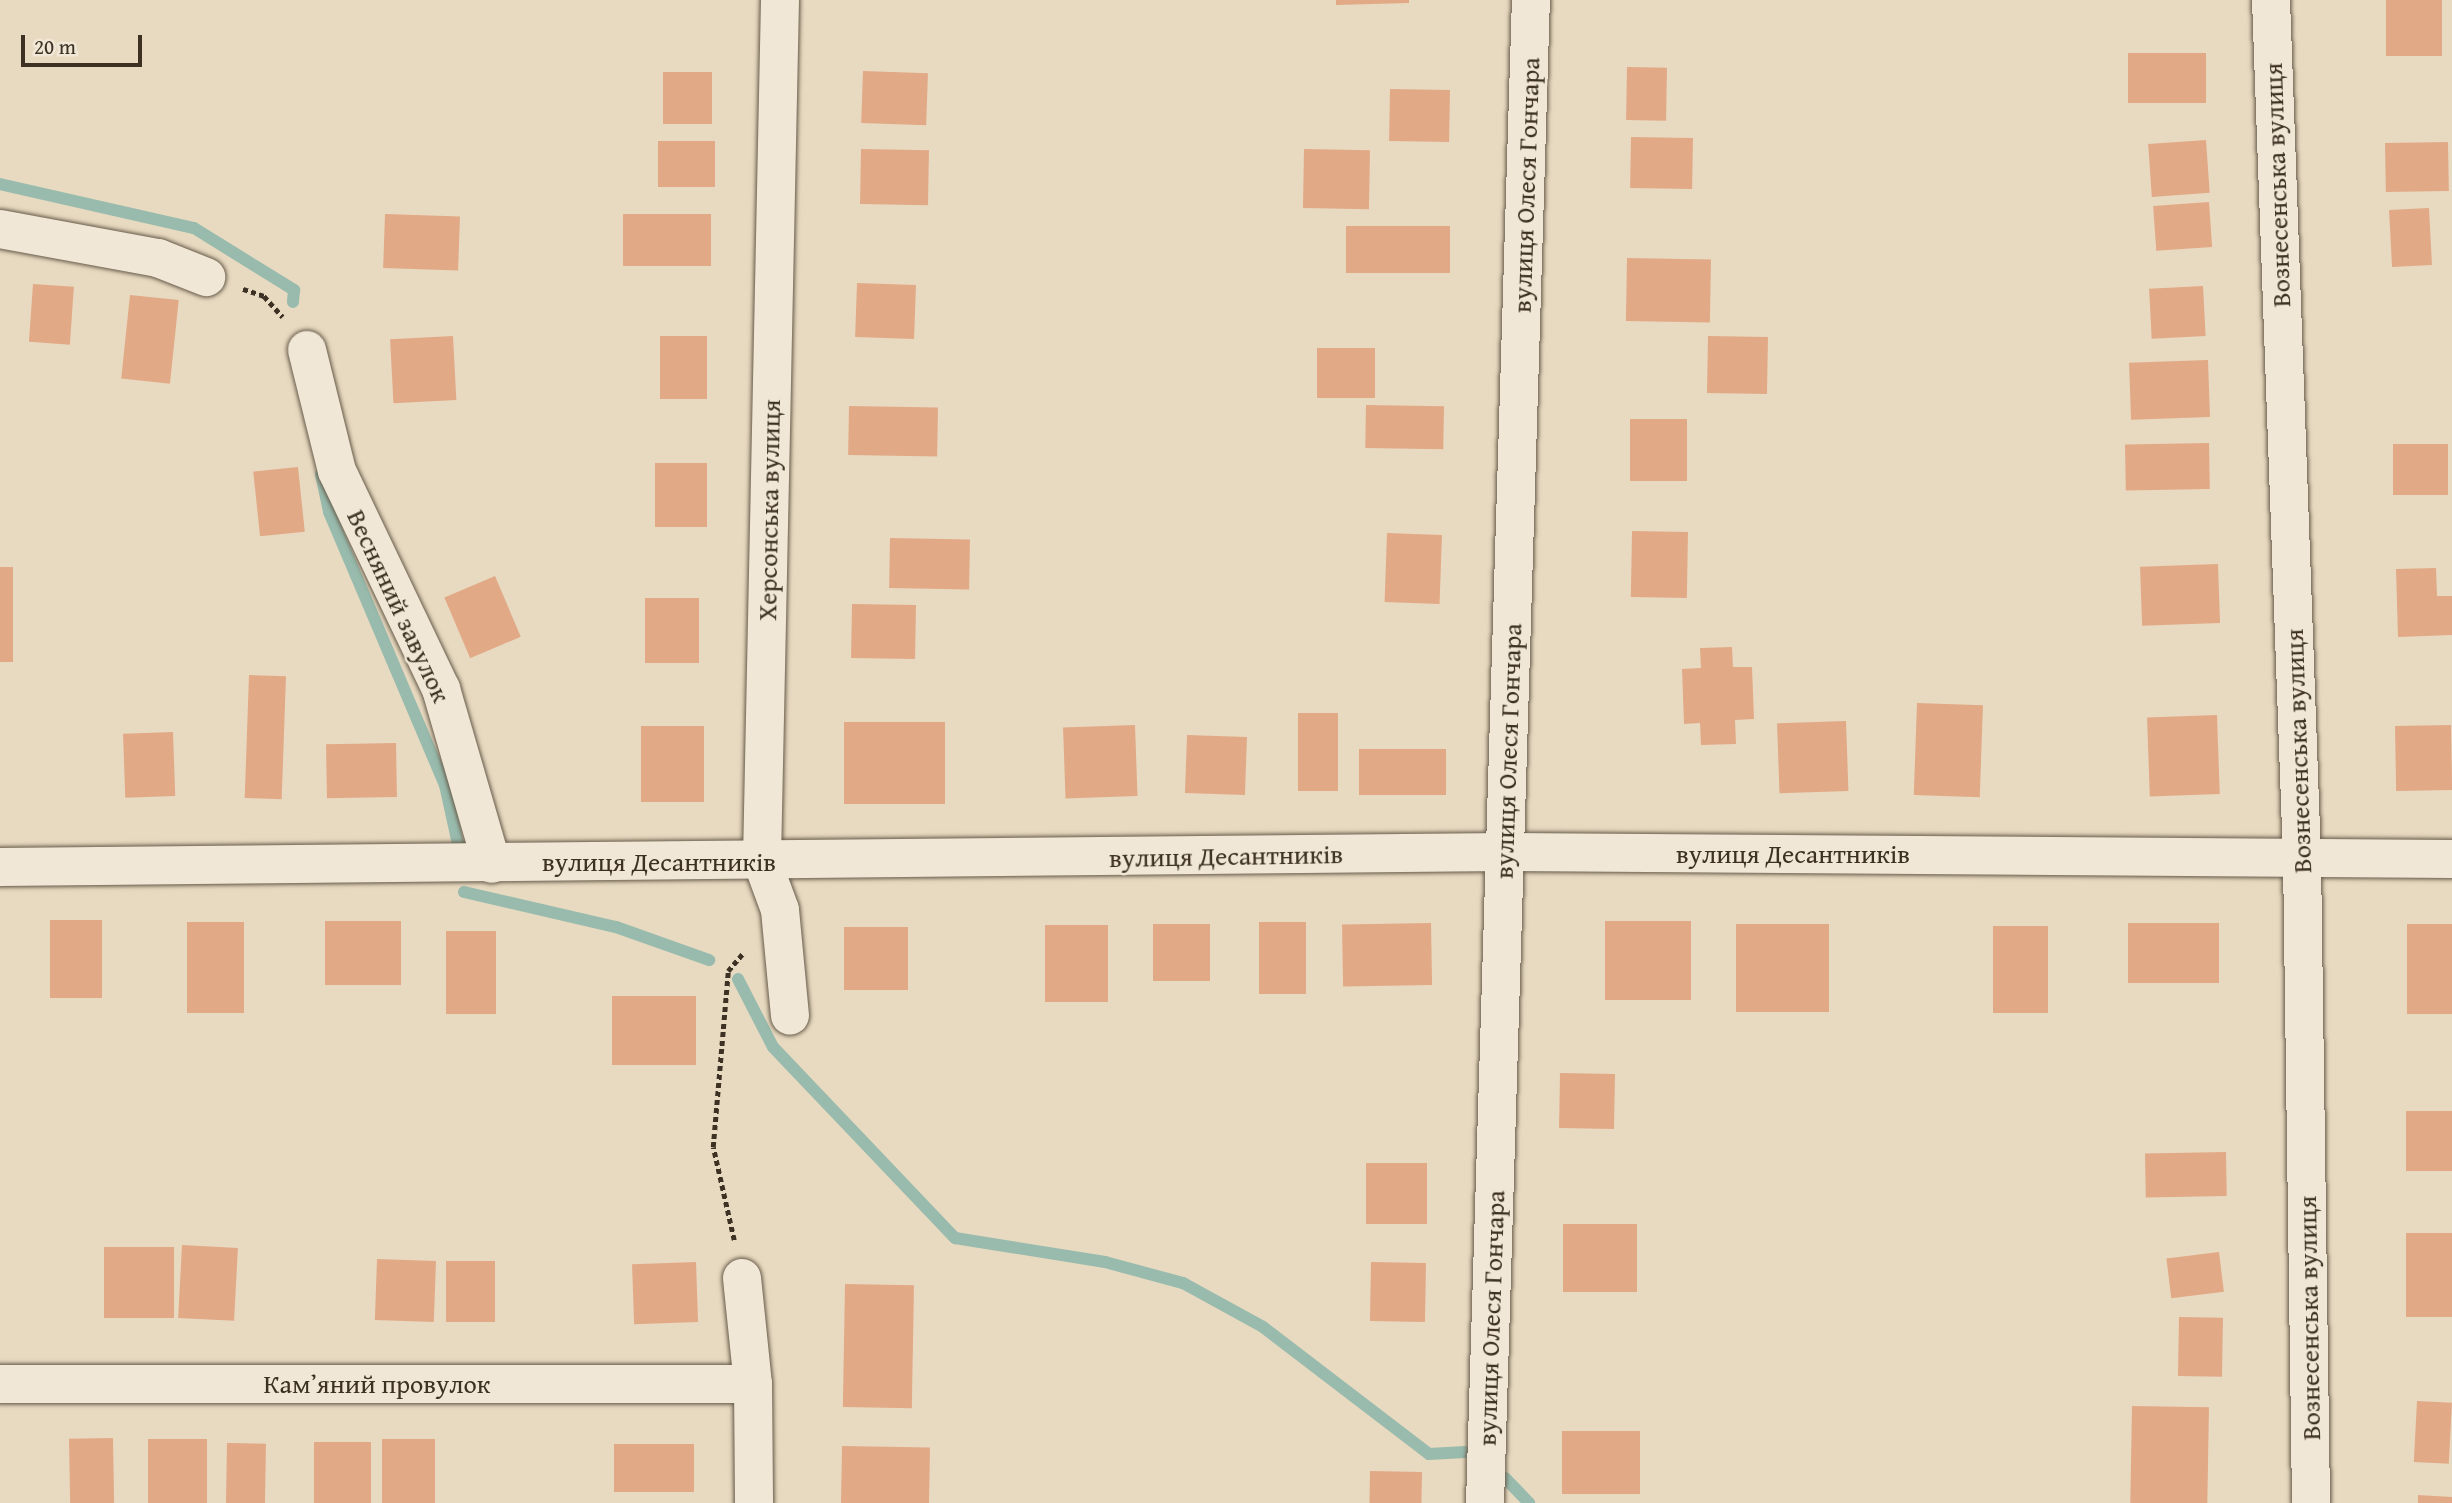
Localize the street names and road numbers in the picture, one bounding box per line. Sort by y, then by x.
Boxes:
street label: вулиця Олеся Гончара [1506,57,1546,313]
street label: Вознесенська вулиця [2257,62,2297,308]
street label: Херсонська вулиця [751,399,787,621]
street label: Весняний завулок [341,505,457,707]
street label: вулиця Олеся Гончара [1488,623,1528,879]
street label: Вознесенська вулиця [2278,628,2318,874]
street label: вулиця Десантників [1109,838,1343,874]
street label: вулиця Десантників [1676,838,1910,870]
street label: вулиця Десантників [542,846,776,878]
street label: вулиця Олеся Гончара [1471,1190,1511,1446]
street label: Вознесенська вулиця [2291,1195,2327,1441]
street label: Камʼяний провулок [264,1368,490,1400]

